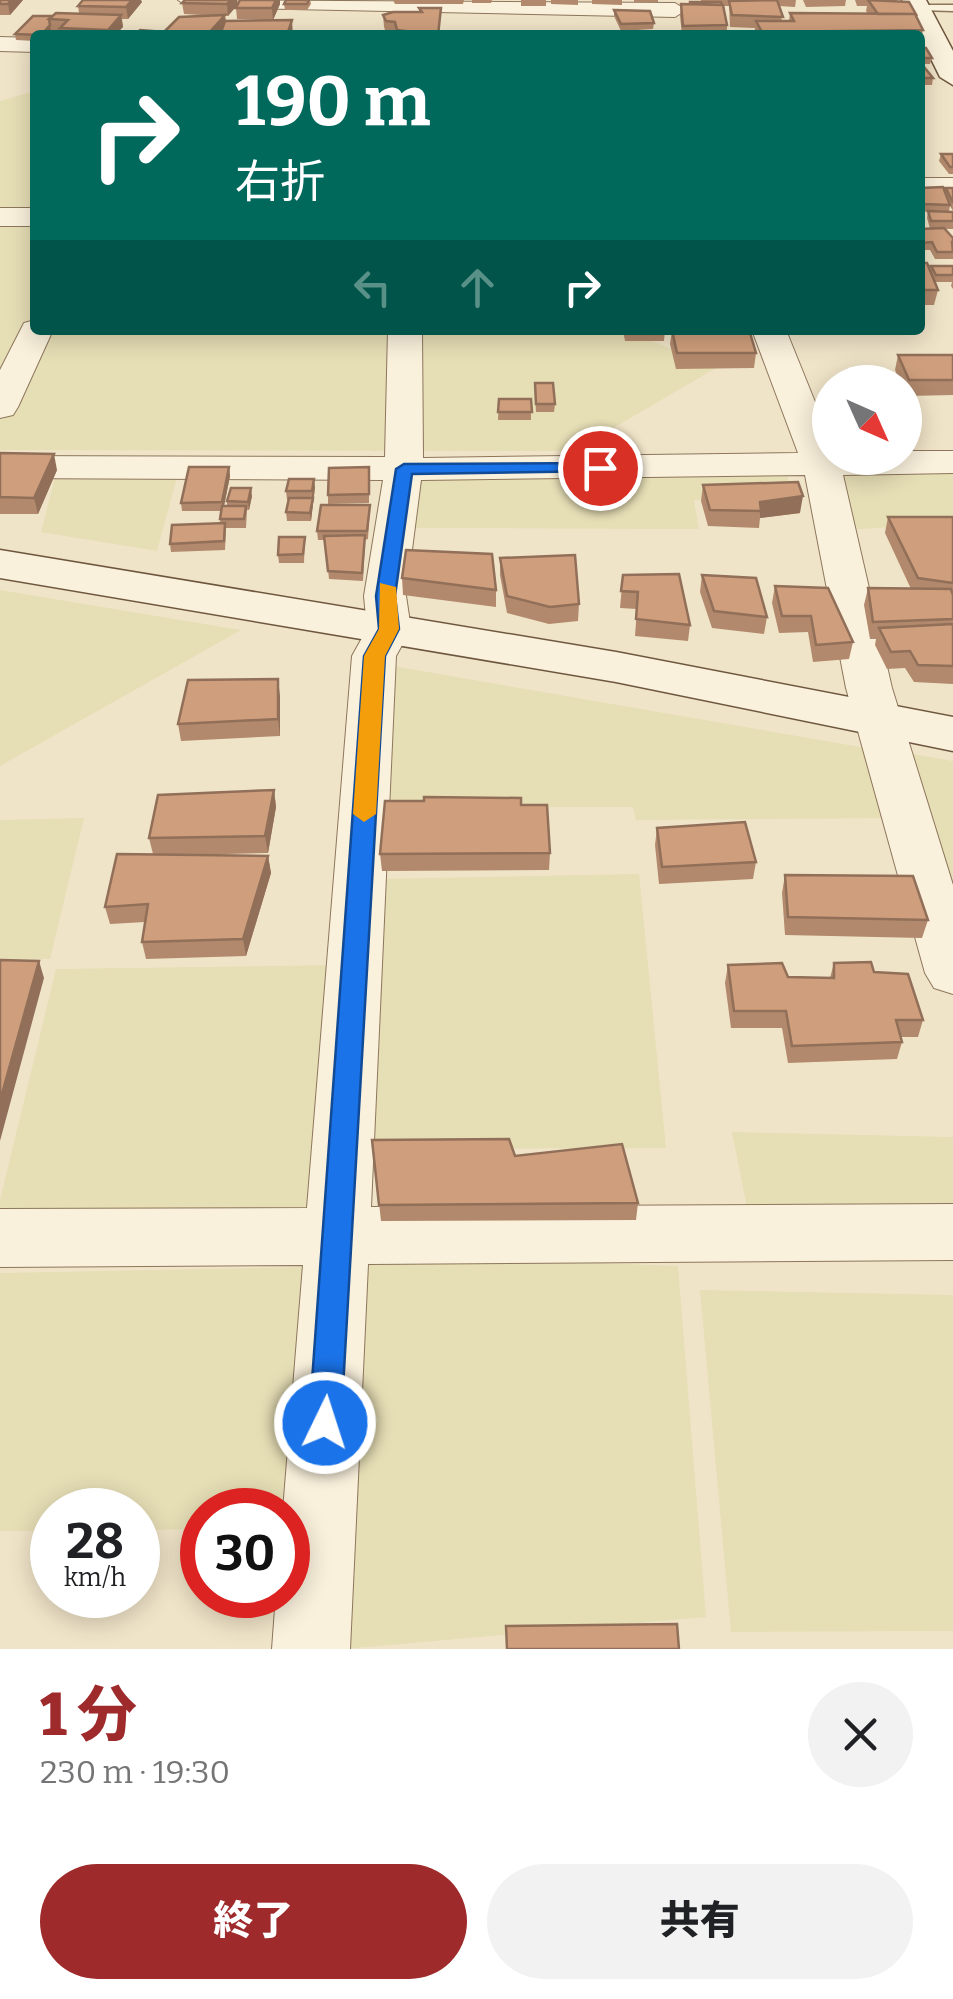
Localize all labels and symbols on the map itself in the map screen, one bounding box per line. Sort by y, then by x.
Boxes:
north arrow [812,365,922,475]
pin [558,426,643,511]
position arrow [273,1371,377,1475]
speed limit sign: 30 [180,1488,310,1618]

